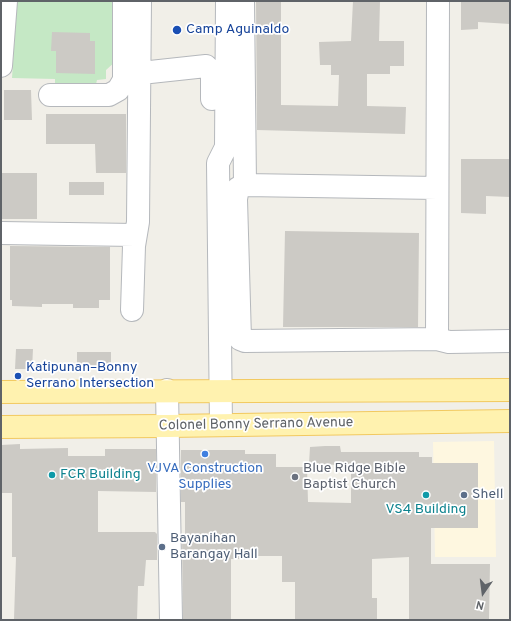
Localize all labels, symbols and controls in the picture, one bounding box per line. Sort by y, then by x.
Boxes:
place label: Camp Aguinaldo [186,22,289,38]
marker: Camp Aguinaldo [171,24,183,36]
place label: Katipunan–Bonny Serrano Intersection [26,360,154,392]
marker: Katipunan–Bonny Serrano Intersection [13,371,23,381]
street label: Colonel Bonny Serrano Avenue [159,415,353,435]
marker: VJVA Construction Supplies [200,449,210,459]
place label: VJVA Construction Supplies [147,461,263,494]
place label: Blue Ridge Bible Baptist Church [303,461,406,494]
place label: FCR Building [60,467,141,483]
marker: FCR Building [47,470,57,480]
marker: Blue Ridge Bible Baptist Church [290,472,300,482]
place label: Shell [472,487,503,503]
marker: VS4 Building [421,490,431,500]
marker: Shell [459,490,469,500]
place label: VS4 Building [386,502,466,518]
place label: Bayanihan Barangay Hall [170,531,258,564]
marker: Bayanihan Barangay Hall [157,542,167,552]
north arrow [463,573,503,613]
text: N [475,597,486,612]

